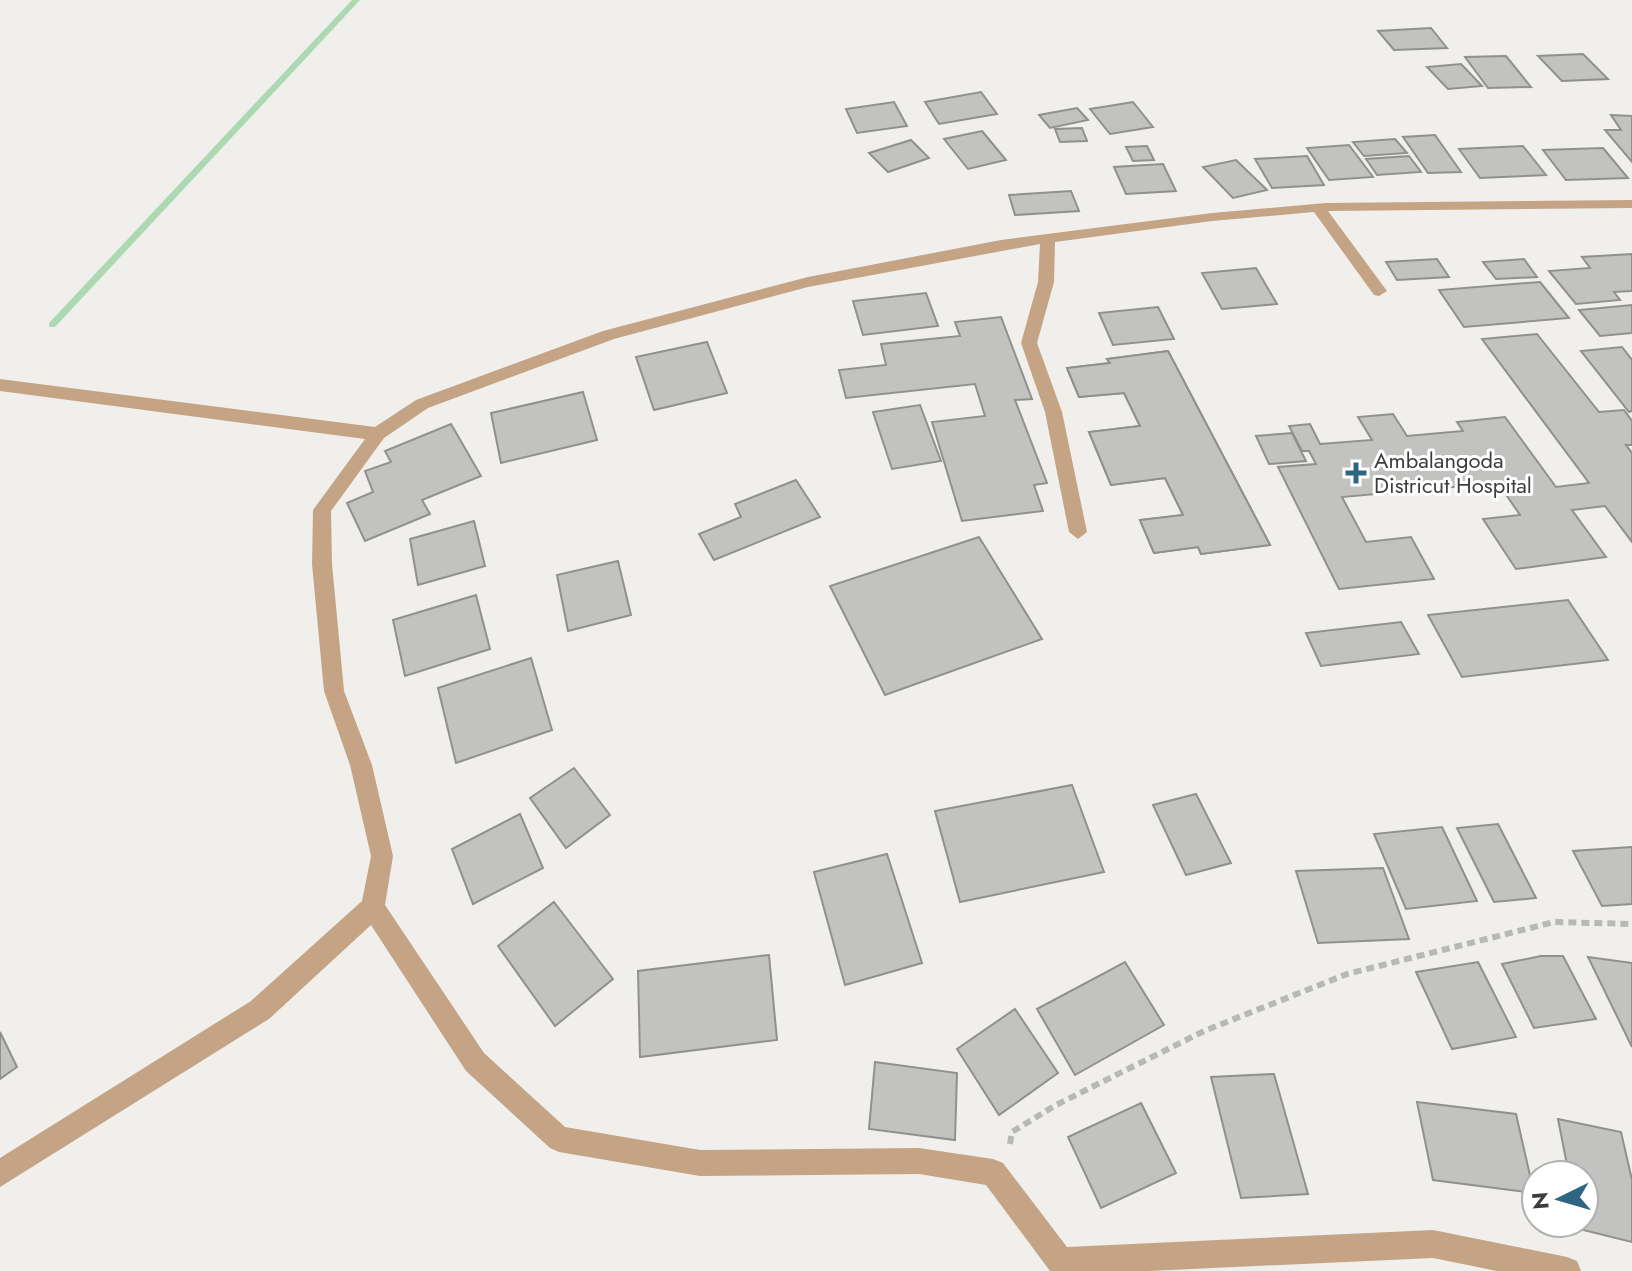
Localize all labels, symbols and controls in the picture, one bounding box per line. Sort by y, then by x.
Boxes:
place label: Ambalangoda Districut Hospital [1374,444,1532,501]
marker: Ambalangoda Districut Hospital [1345,462,1367,484]
north arrow [1520,1159,1600,1239]
text: N [1523,1191,1557,1211]

